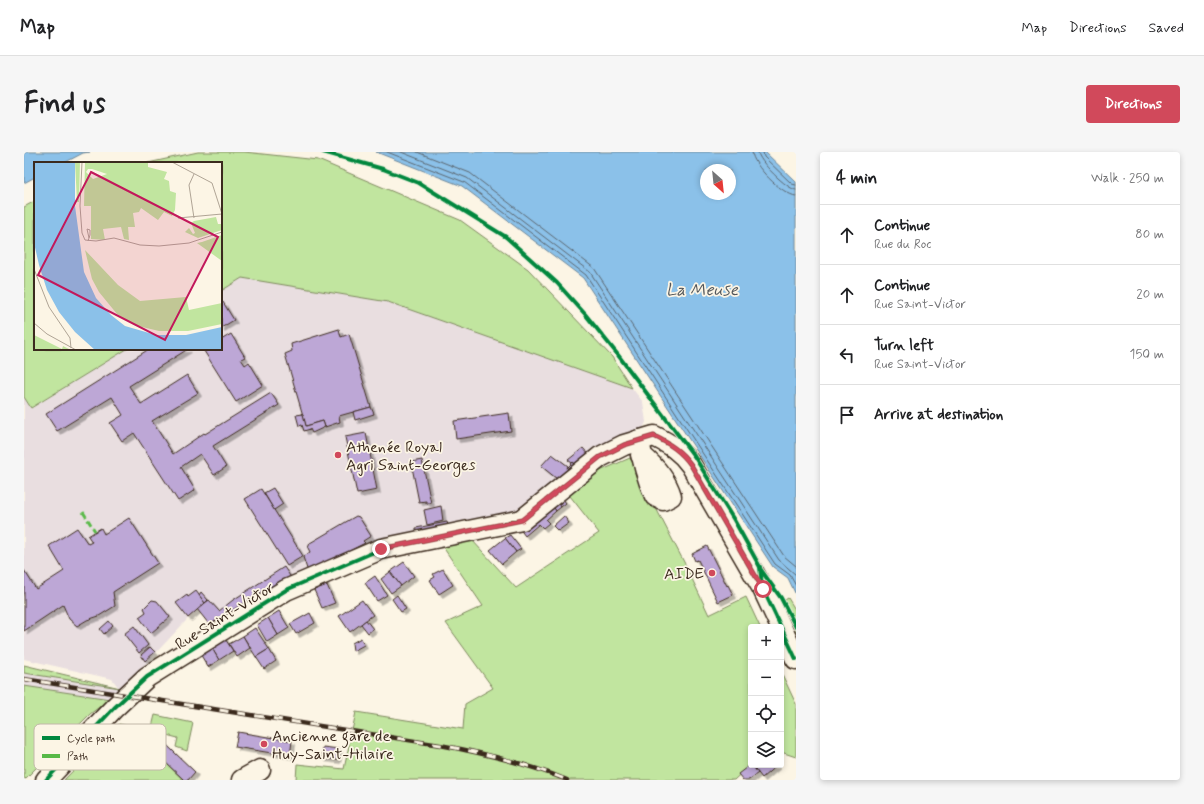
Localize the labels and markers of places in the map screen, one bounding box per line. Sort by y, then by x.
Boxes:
place label: Athenée Royal Agri Saint-Georges [346,437,476,477]
marker: Athenée Royal Agri Saint-Georges [333,450,343,460]
place label: AIDE [664,564,704,585]
marker: AIDE [707,568,717,578]
place label: Ancienne gare de Huy-Saint-Hilaire [272,726,394,765]
marker: Ancienne gare de Huy-Saint-Hilaire [259,739,269,749]

